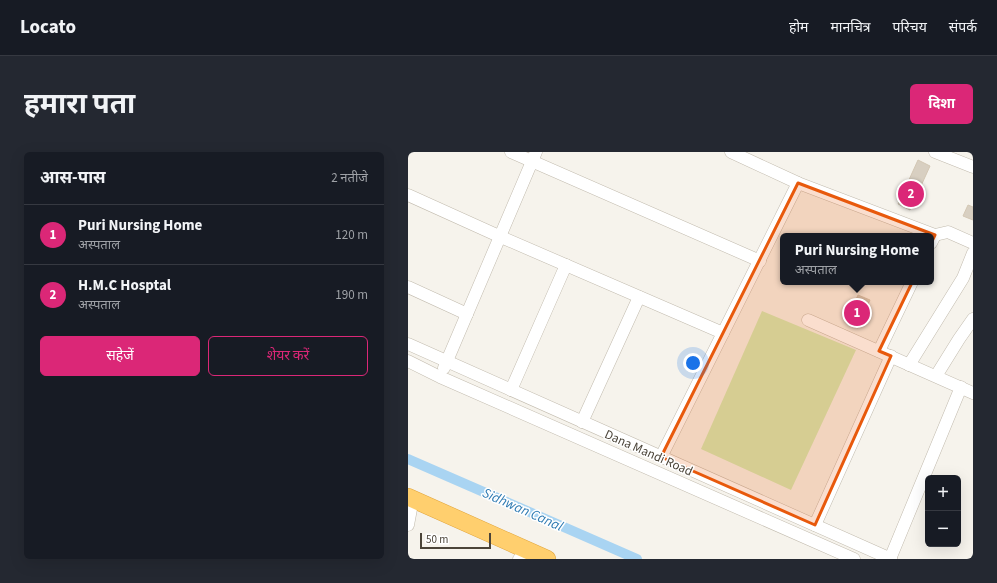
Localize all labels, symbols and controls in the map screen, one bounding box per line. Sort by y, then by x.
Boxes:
text: Locato [20,14,76,41]
text: होम [789,18,808,38]
text: मानचित्र [830,18,871,38]
text: परिचय [893,18,927,38]
text: संपर्क [949,18,977,38]
text: हमारा पता [24,84,135,124]
button: दिशा [910,84,973,124]
text: आस-पास [40,166,106,190]
text: 2 नतीजे [331,169,368,187]
pin: 2 [898,179,924,209]
text: Puri Nursing Home [78,215,202,236]
text: 1 [50,226,56,244]
text: 120 m [335,226,368,244]
popup [780,233,934,285]
text: अस्पताल [78,236,120,254]
text: Puri Nursing Home [795,240,919,261]
text: अस्पताल [795,261,837,279]
text: H.M.C Hosptal [78,275,171,296]
text: 2 [50,286,56,304]
text: 190 m [335,286,368,304]
text: अस्पताल [78,296,120,314]
pin: 1 [844,298,870,328]
button: सहेजें [40,336,200,376]
button: शेयर करें [208,336,368,376]
your location [683,353,703,373]
street label: Dana Mandi Road [602,425,696,480]
map controls [925,475,961,547]
button: + [925,475,961,511]
water label: Sidhwan Canal [479,483,567,537]
button: − [925,511,961,547]
scale bar [420,531,491,550]
text: 50 m [426,532,448,547]

